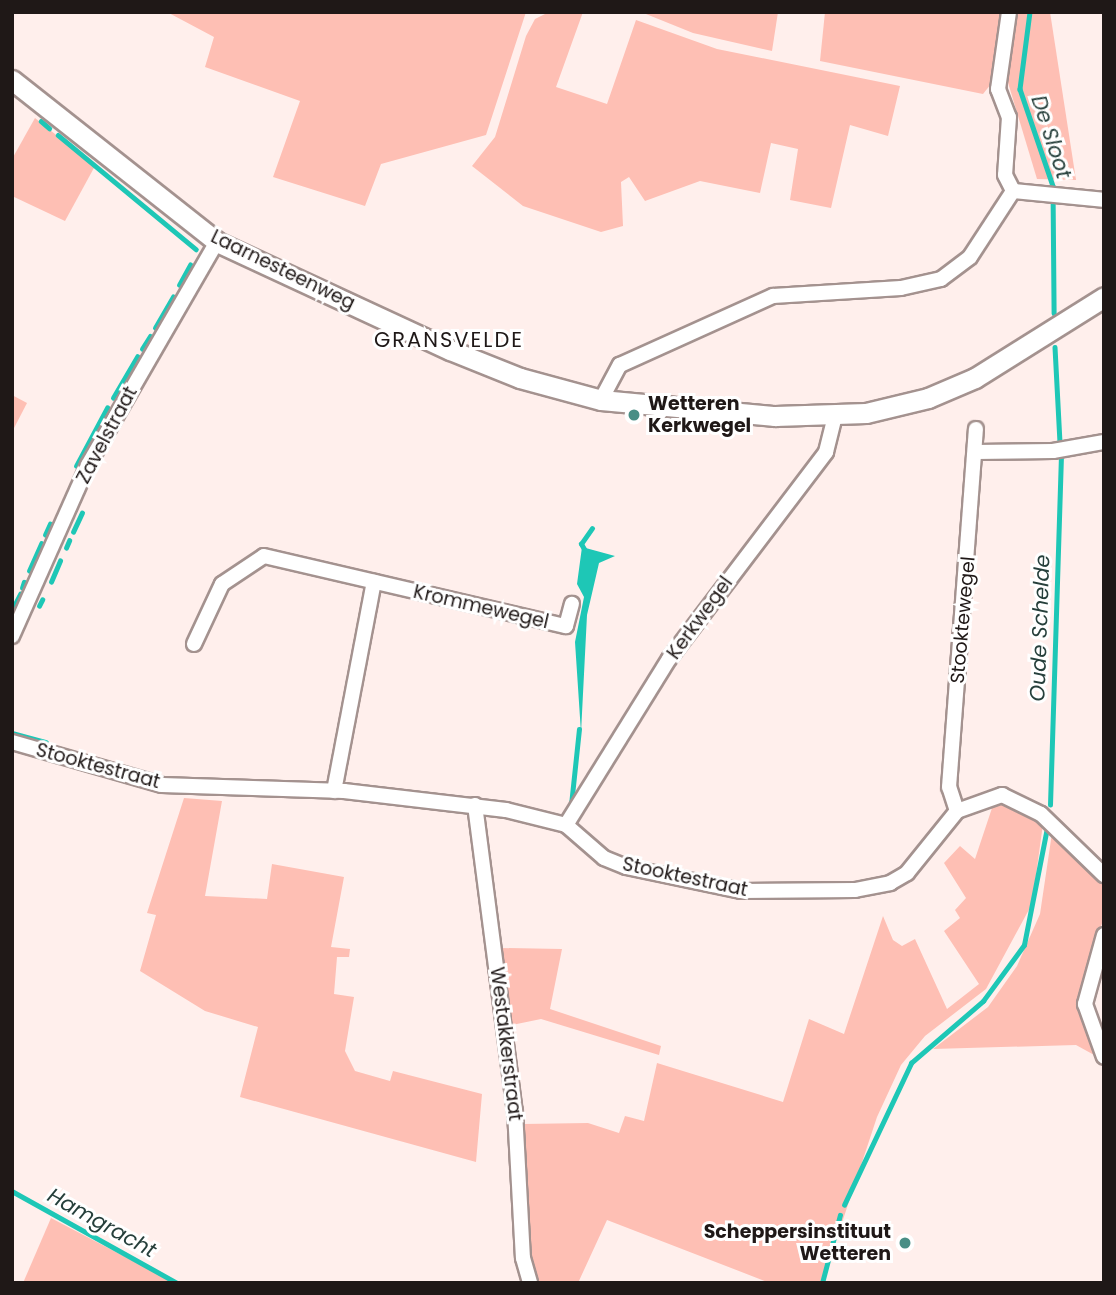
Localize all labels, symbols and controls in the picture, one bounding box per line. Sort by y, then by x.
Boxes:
water label: De Sloot [1026,92,1076,182]
street label: Laarnesteenweg [207,225,359,315]
district label: GRANSVELDE [375,327,523,353]
street label: Zavelstraat [72,383,142,487]
place label: Wetteren Kerkwegel [648,393,751,437]
marker: Wetteren Kerkwegel [626,407,642,423]
water label: Oude Schelde [1025,554,1055,702]
street label: Stooktewegel [946,555,980,685]
street label: Kerkwegel [662,572,738,664]
street label: Krommewegel [411,580,551,634]
street label: Stooktestraat [34,739,162,793]
street label: Stooktestraat [620,853,750,901]
street label: Westakkerstraat [485,966,527,1122]
water label: Hamgracht [43,1183,161,1263]
place label: Scheppersinstituut Wetteren [704,1221,891,1265]
marker: Scheppersinstituut Wetteren [897,1235,913,1251]

